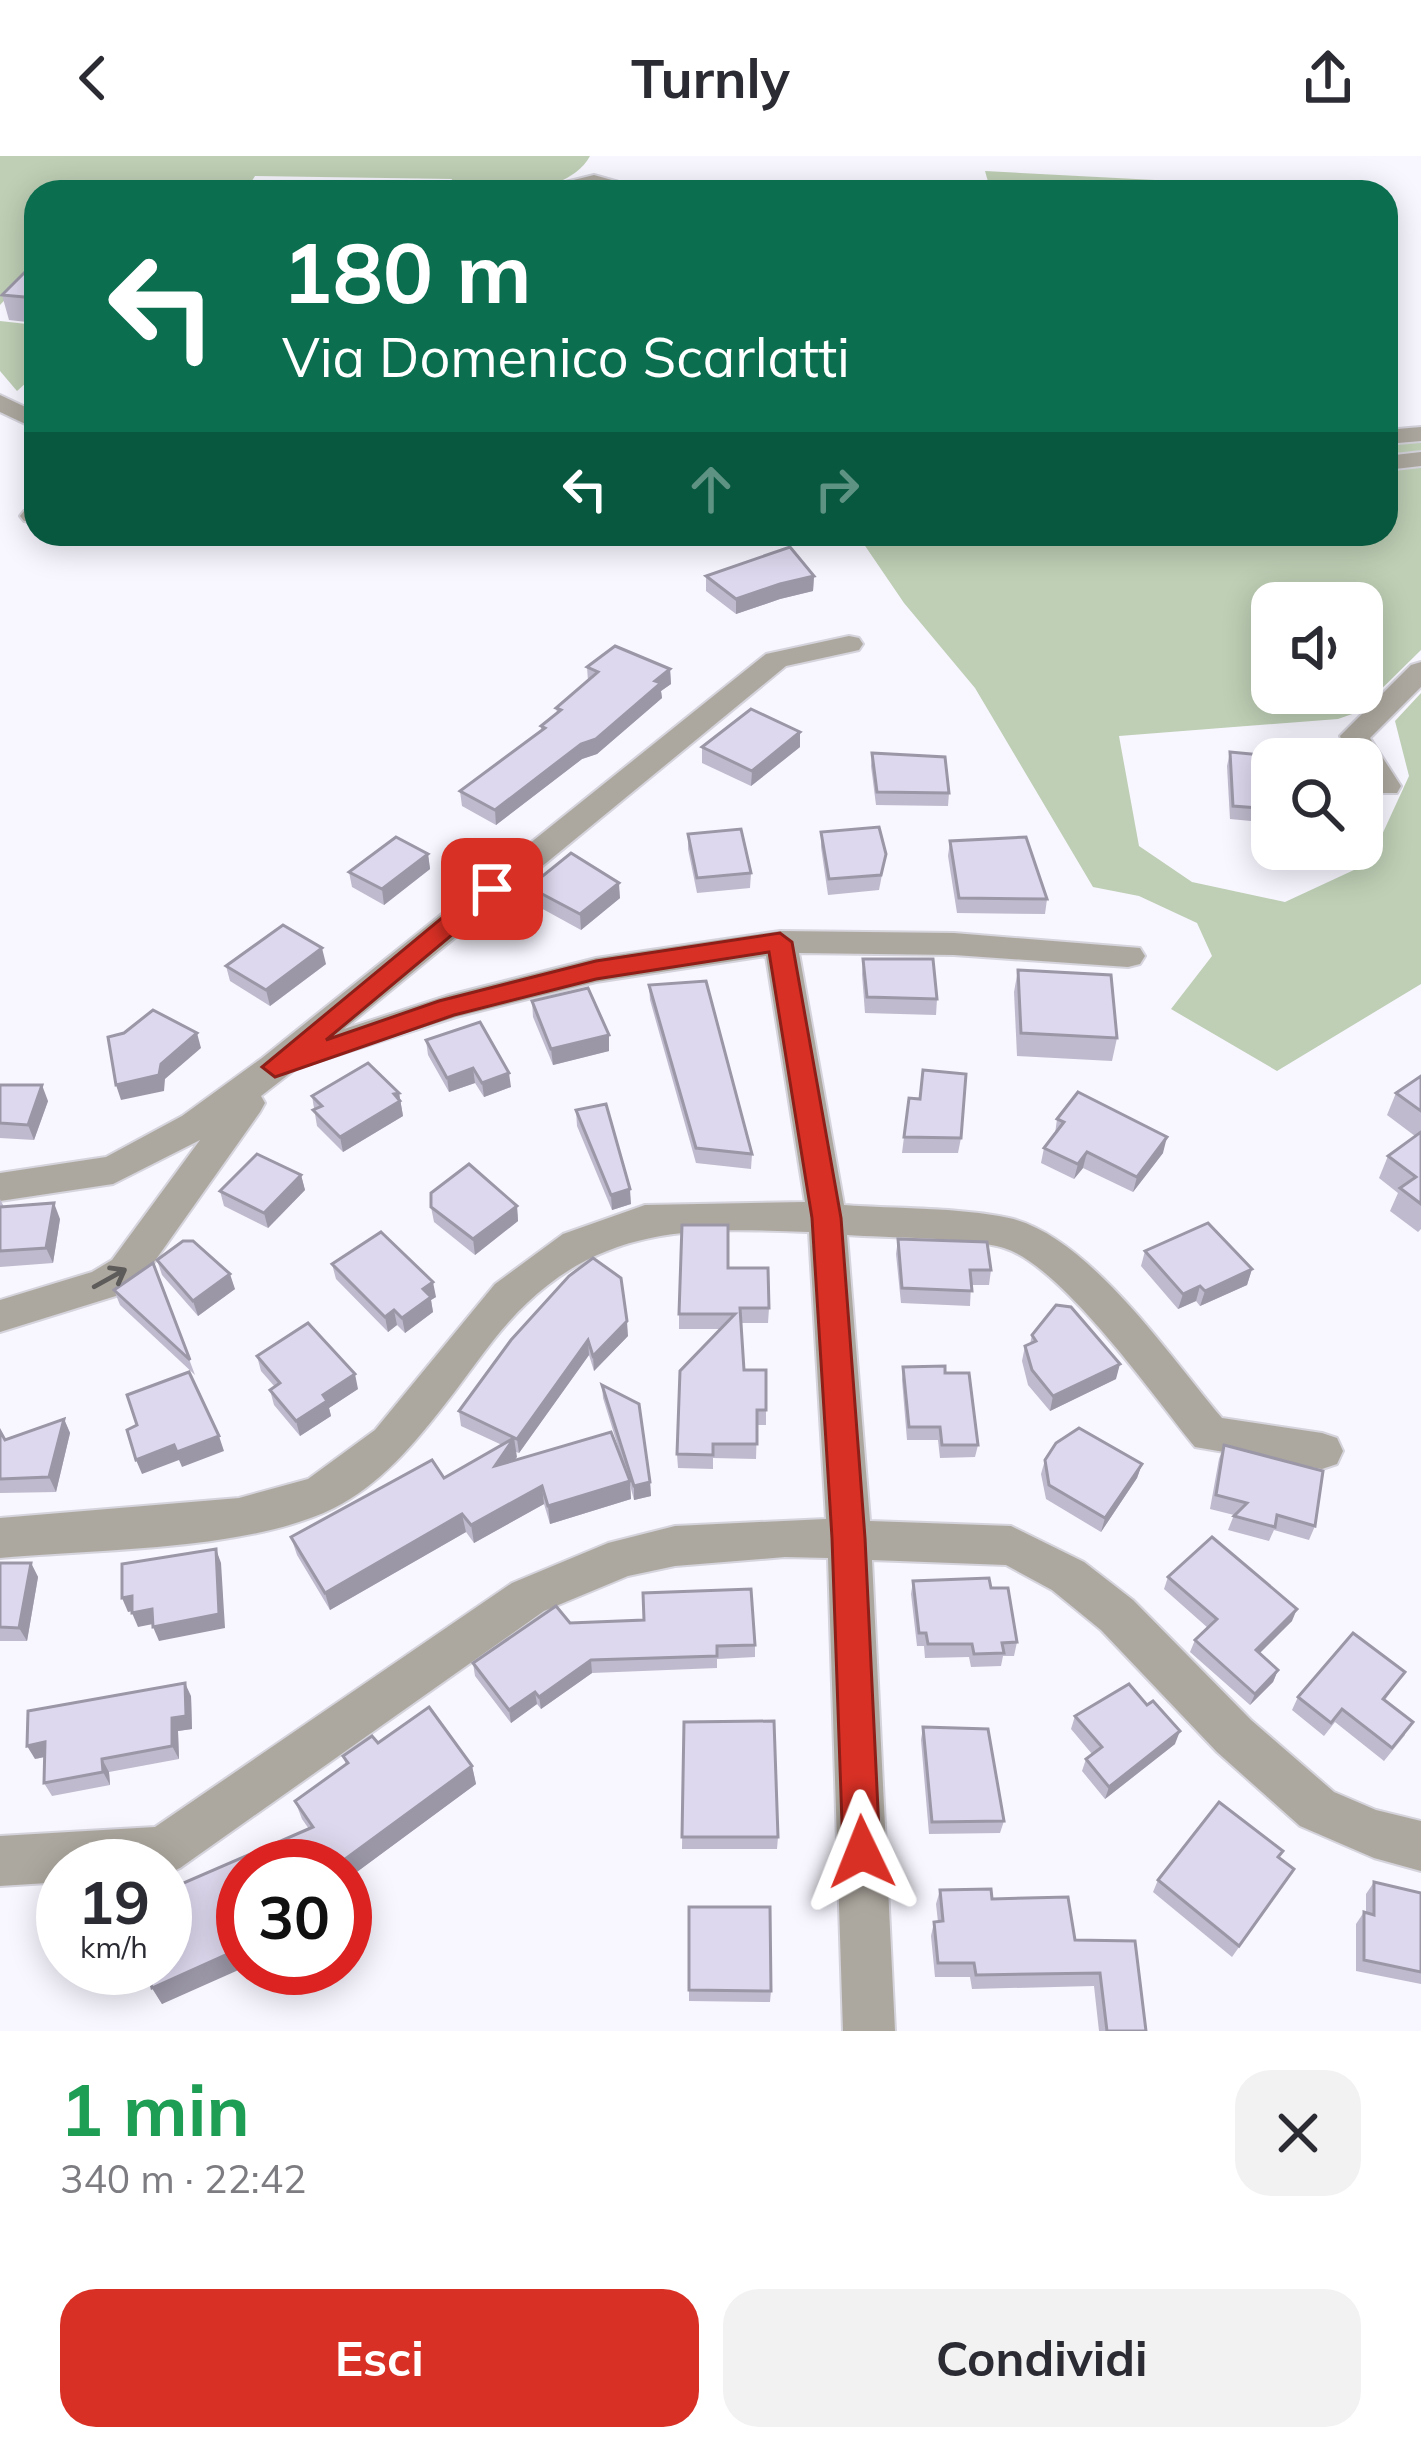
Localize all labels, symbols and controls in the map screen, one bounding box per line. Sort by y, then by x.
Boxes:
text: Turnly [631,44,790,112]
icon: back [60,45,126,111]
icon: share [1295,45,1361,111]
text: 180 m [282,219,532,324]
icon: left [84,228,240,384]
text: Via Domenico Scarlatti [282,323,850,391]
icon: left [552,456,618,522]
icon: ahead [678,456,744,522]
icon: right [804,456,870,522]
map controls [1251,582,1383,870]
button: sound [1251,582,1383,714]
button: search [1251,738,1383,870]
pin [441,838,543,940]
icon: arrive [459,856,525,922]
one-way arrow [92,1266,127,1289]
position arrow [799,1789,925,1915]
speed limit sign: 30 [216,1839,372,1995]
text: 19 [78,1864,150,1939]
text: km/h [80,1928,148,1966]
text: 1 min [60,2064,250,2154]
button: close [1235,2070,1361,2196]
text: 340 m · 22:42 [60,2154,306,2203]
button: Esci [60,2289,699,2427]
button: Condividi [723,2289,1361,2427]

